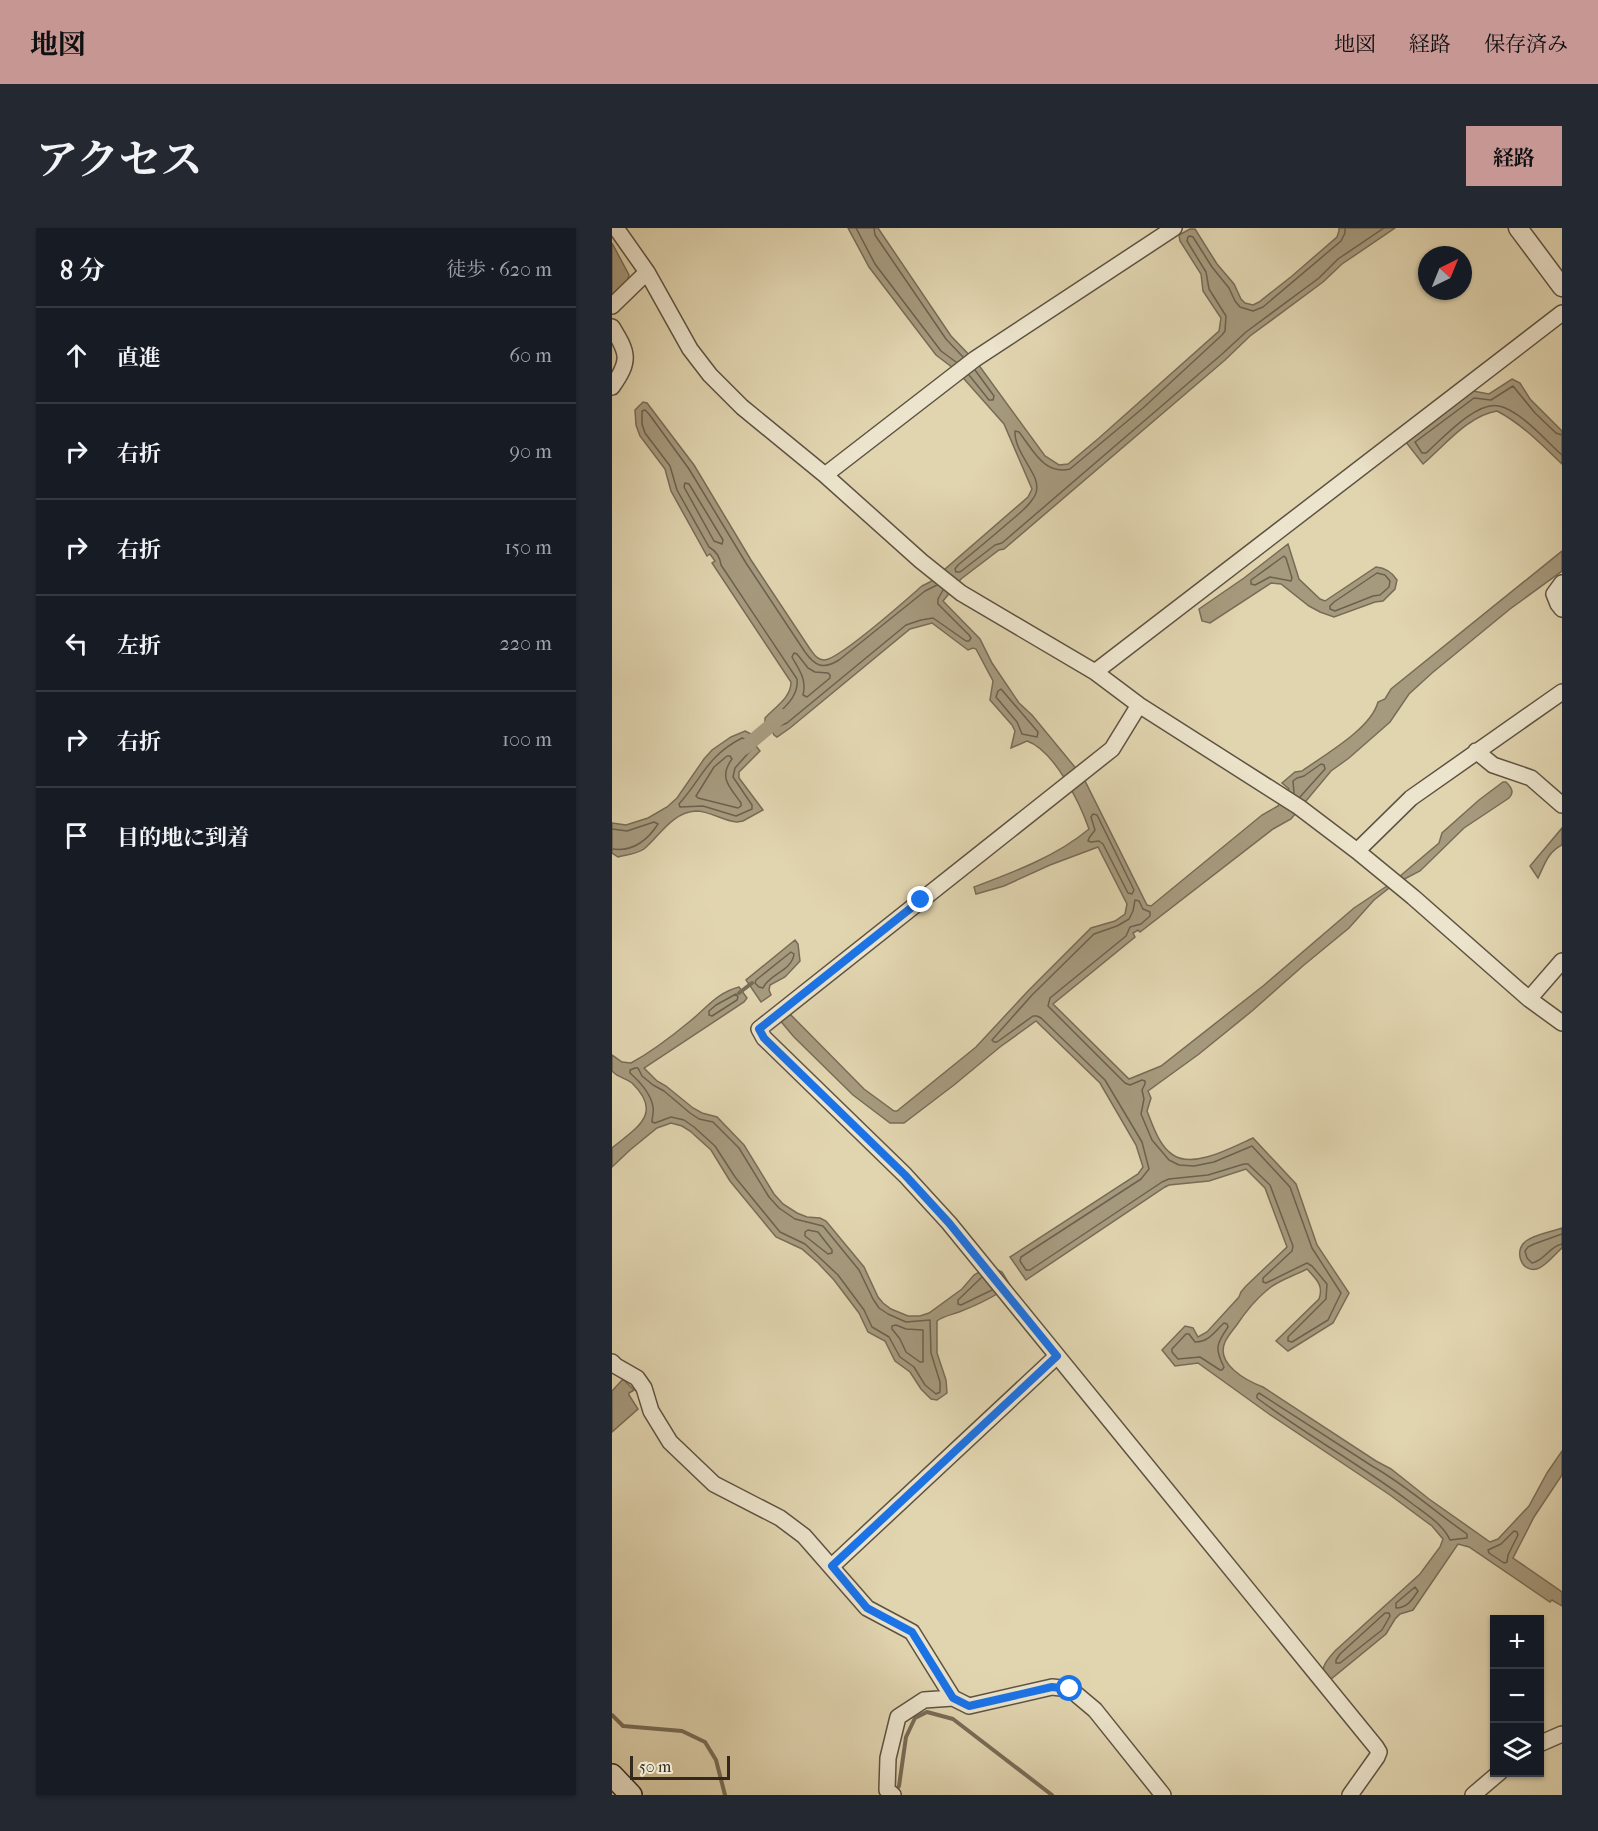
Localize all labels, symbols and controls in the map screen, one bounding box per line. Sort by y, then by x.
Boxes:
text: 地図 [30,28,86,61]
text: 地図 [1334,32,1376,56]
text: 経路 [1409,32,1451,56]
text: 保存済み [1484,32,1568,56]
button: 経路 [1466,126,1562,186]
text: アクセス [36,136,203,185]
north arrow [1418,246,1472,300]
text: 8 分 [60,255,105,286]
text: 徒歩 · 620 m [446,258,552,281]
icon: ahead [60,339,93,372]
text: 60 m [509,344,552,367]
text: 直進 [117,345,161,371]
icon: right [60,435,93,468]
text: 90 m [510,440,552,463]
text: 右折 [117,441,161,467]
icon: right [60,531,93,564]
text: 150 m [504,536,552,559]
text: 右折 [117,537,161,563]
icon: left [60,627,93,660]
text: 220 m [499,632,552,655]
text: 左折 [117,633,161,659]
icon: right [60,723,93,756]
text: 100 m [502,728,552,751]
text: 右折 [117,729,161,755]
icon: arrive [60,819,93,852]
text: 目的地に到着 [117,825,249,851]
route end [907,886,933,912]
map controls [1490,1615,1544,1777]
button: + [1490,1615,1544,1669]
button: − [1490,1669,1544,1723]
route start [1056,1675,1082,1701]
button: layers [1490,1723,1544,1777]
scale bar [630,1753,730,1780]
text: 50 m [639,1757,671,1776]

